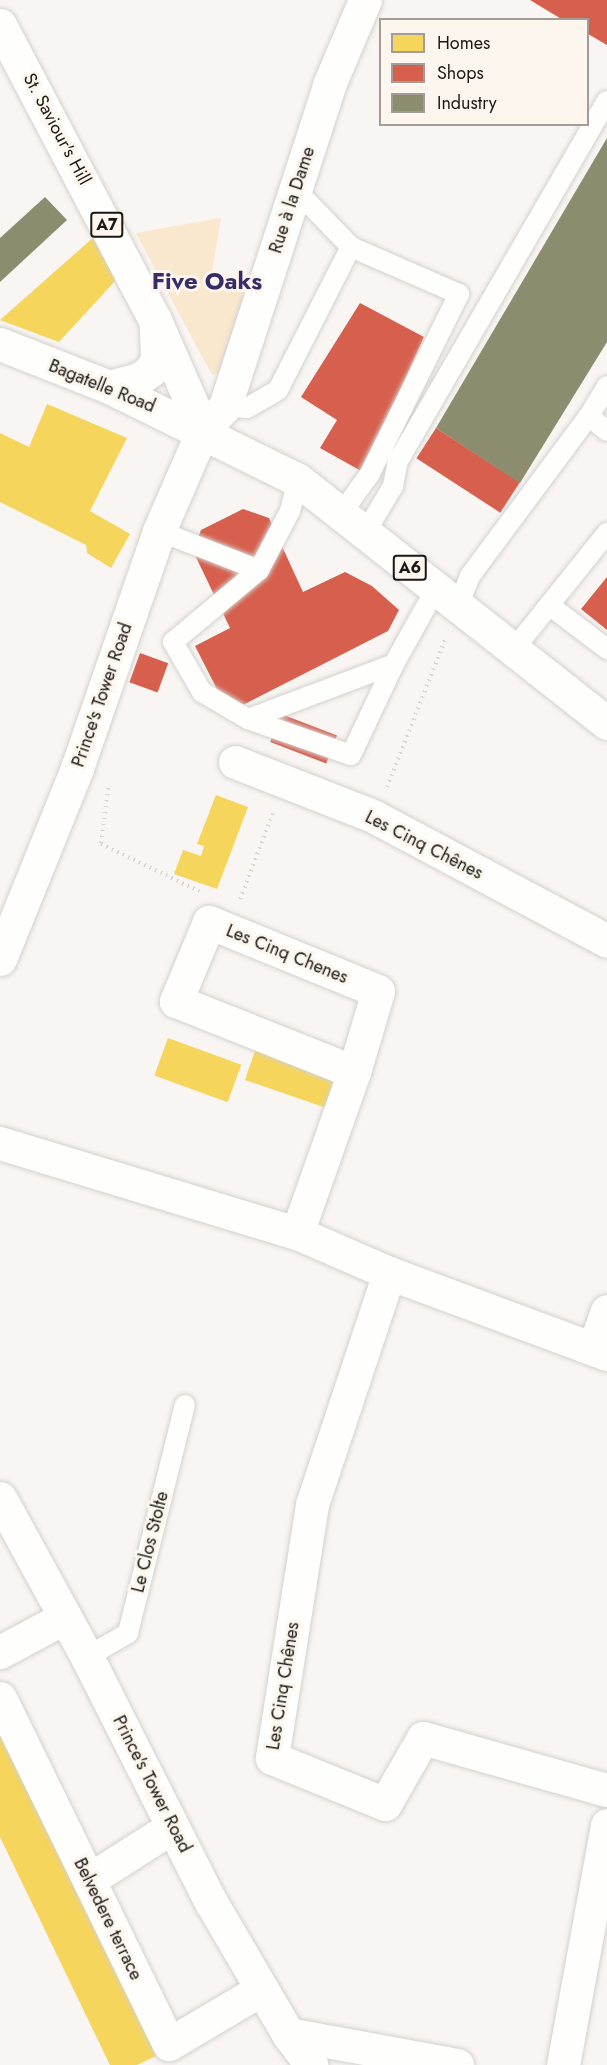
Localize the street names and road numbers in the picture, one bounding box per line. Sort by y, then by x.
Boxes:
street label: St. Saviour's Hill [19,70,95,188]
street label: Rue à la Dame [265,144,319,256]
road number: A7 [89,212,125,238]
street label: Bagatelle Road [46,355,158,417]
road number: A6 [392,555,428,581]
street label: Prince's Tower Road [67,620,137,770]
street label: Les Cinq Chênes [362,806,486,884]
street label: Les Cinq Chenes [223,920,351,988]
street label: Le Clos Stolte [127,1489,173,1595]
street label: Les Cinq Chênes [262,1621,304,1751]
street label: Prince's Tower Road [108,1712,196,1856]
street label: Belvedere terrace [69,1855,147,1983]

